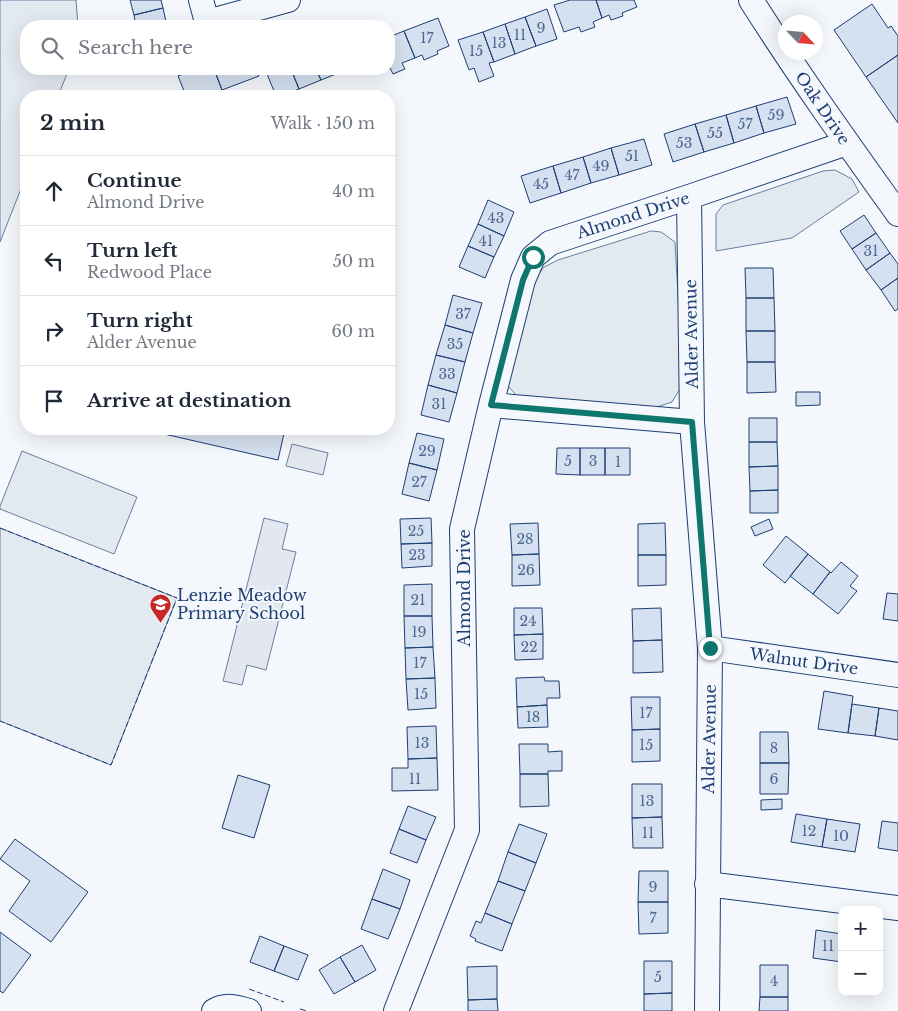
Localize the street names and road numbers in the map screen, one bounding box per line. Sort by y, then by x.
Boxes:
street label: Oak Drive [791,68,855,148]
street label: Almond Drive [573,187,692,243]
street label: Alder Avenue [680,279,702,390]
street label: Almond Drive [454,529,474,648]
street label: Walnut Drive [747,643,860,679]
street label: Alder Avenue [698,684,720,795]

